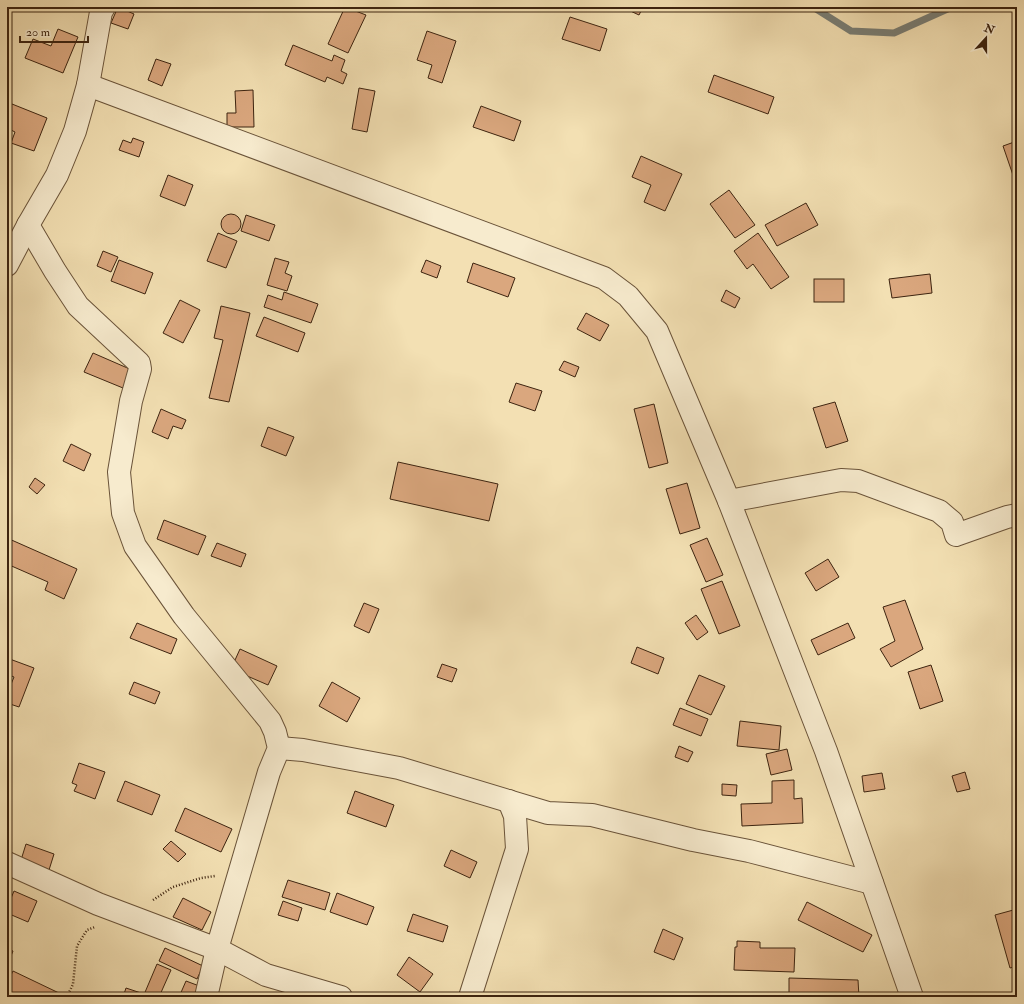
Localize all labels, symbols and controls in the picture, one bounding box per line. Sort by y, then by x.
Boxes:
scale bar [20,18,88,44]
north arrow [966,18,1006,58]
text: N [982,21,997,37]
text: 20 m [26,25,51,40]

